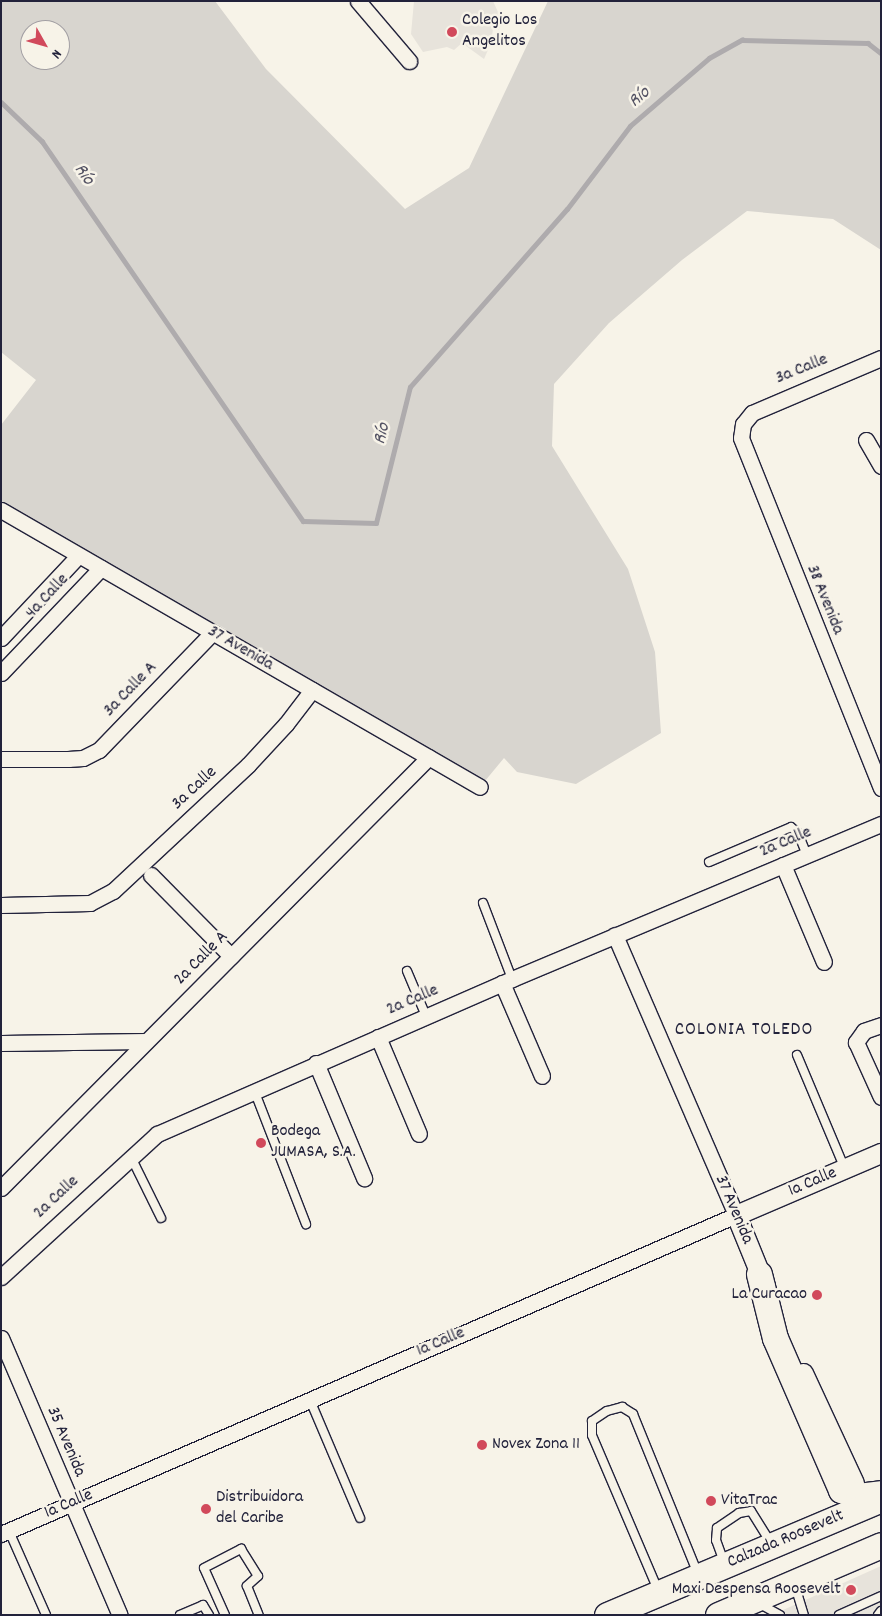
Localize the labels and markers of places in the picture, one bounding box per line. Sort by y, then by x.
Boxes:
place label: Colegio Los Angelitos [462,11,537,54]
marker: Colegio Los Angelitos [446,26,458,38]
place label: Bodega JUMASA, S.A. [271,1122,356,1164]
marker: Bodega JUMASA, S.A. [255,1137,267,1149]
place label: La Curacao [732,1284,807,1306]
marker: La Curacao [811,1289,823,1301]
place label: Novex Zona 11 [492,1434,580,1456]
marker: Novex Zona 11 [476,1439,488,1451]
place label: Distribuidora del Caribe [216,1488,303,1530]
place label: VitaTrac [721,1490,778,1512]
marker: VitaTrac [705,1495,717,1507]
marker: Distribuidora del Caribe [200,1503,212,1515]
place label: Maxi Despensa Roosevelt [672,1579,841,1601]
marker: Maxi Despensa Roosevelt [845,1584,857,1596]

